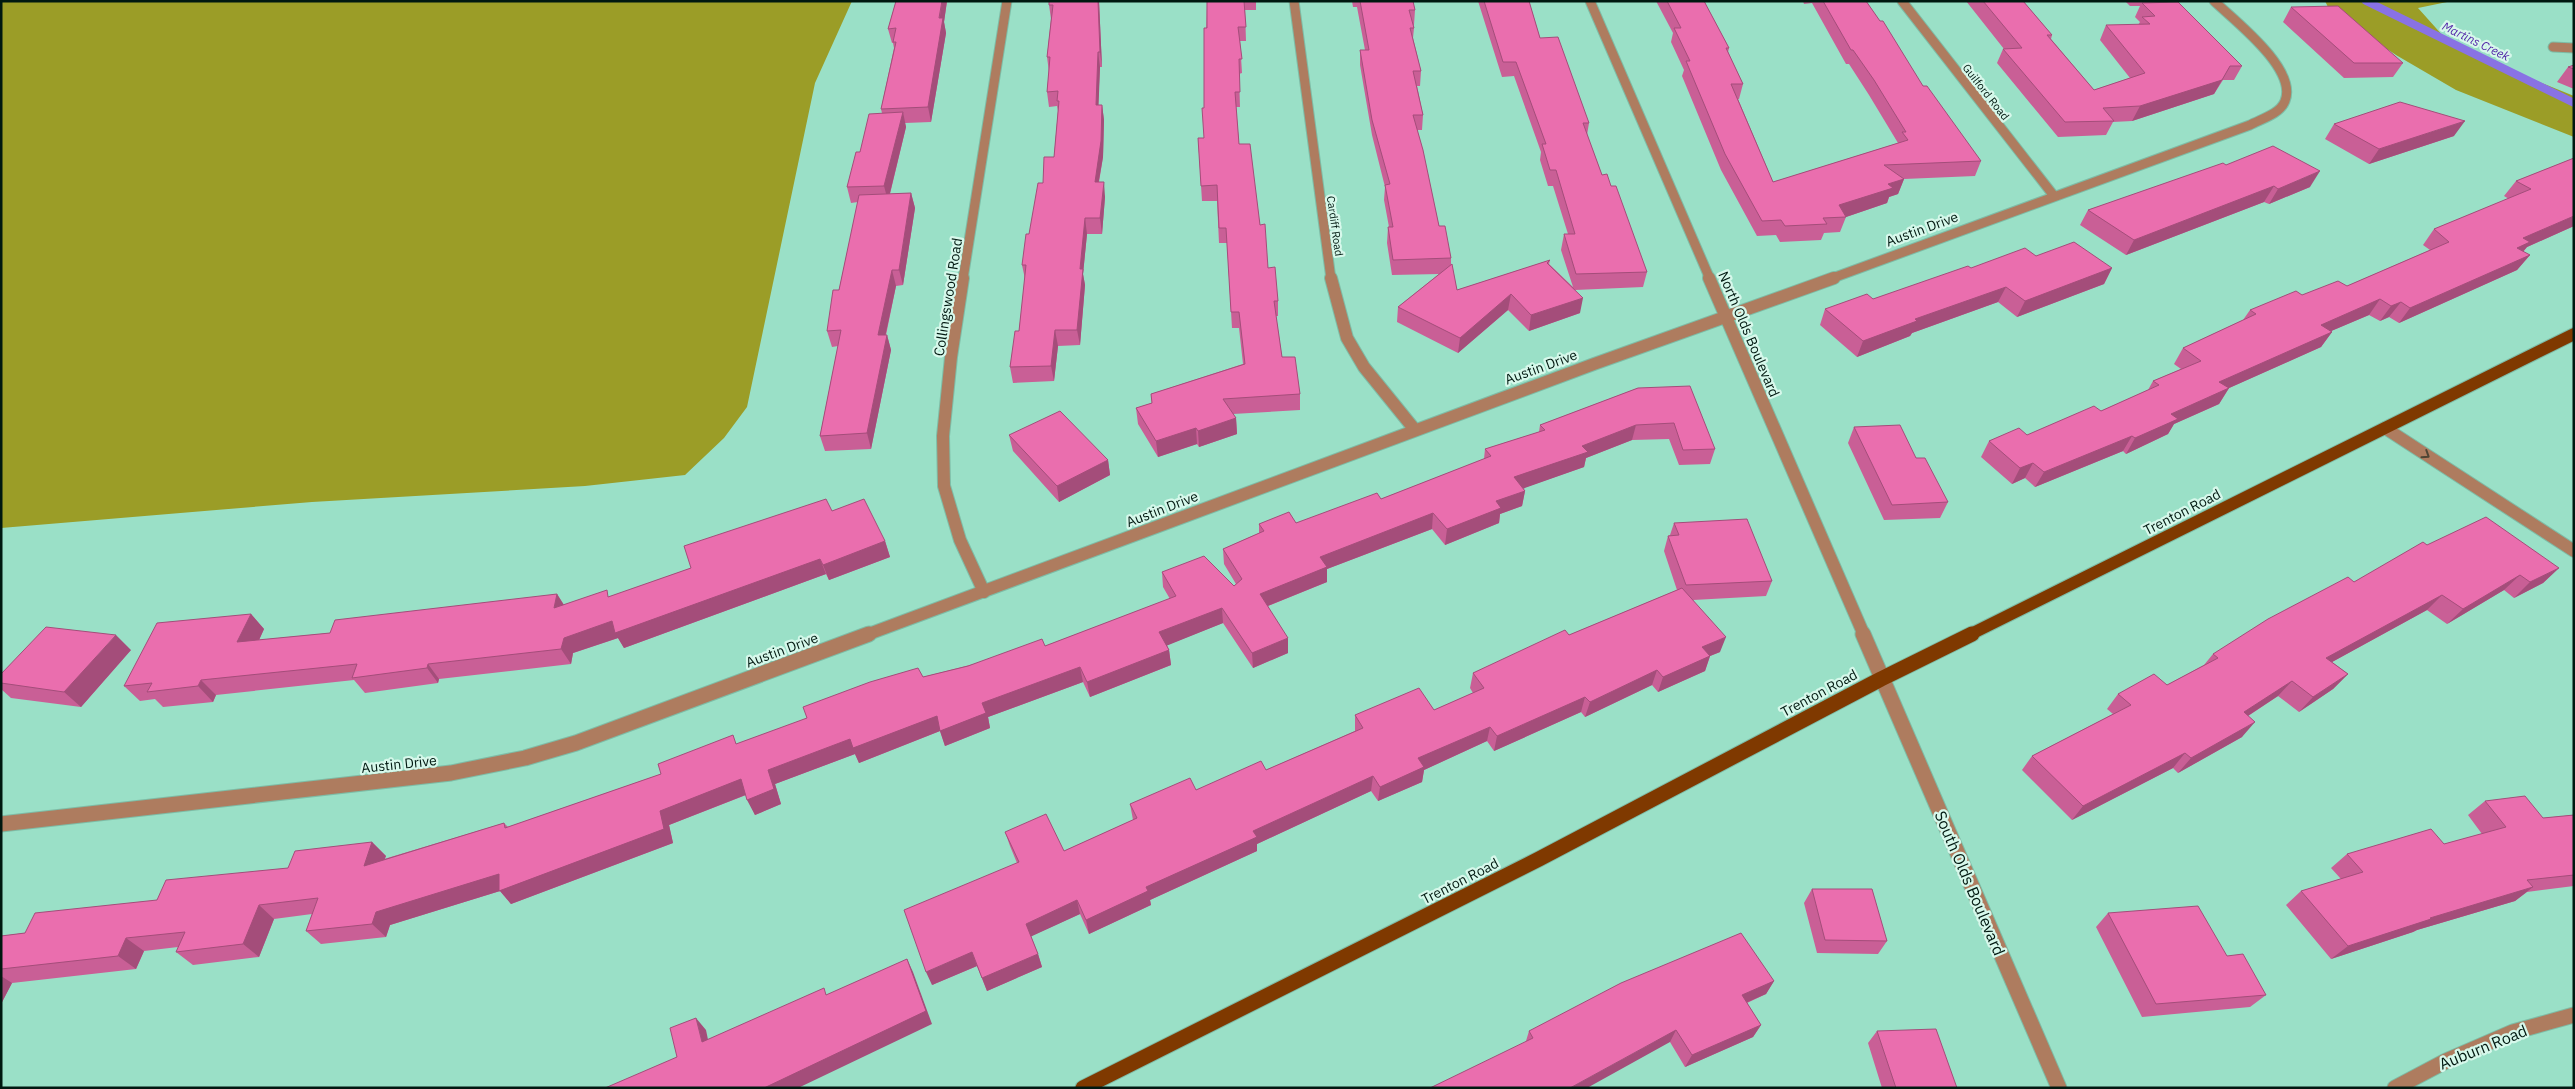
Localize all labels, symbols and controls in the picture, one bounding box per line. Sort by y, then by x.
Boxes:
water label: Martins Creek [2440,18,2513,64]
street label: Guilford Road [1960,61,2012,123]
street label: Cardiff Road [1324,195,1346,257]
street label: Austin Drive [1883,207,1961,250]
street label: Collingswood Road [930,237,966,357]
street label: North Olds Boulevard [1714,268,1784,400]
street label: Austin Drive [1502,345,1580,388]
one-way arrow [2420,448,2429,458]
street label: Trenton Road [2140,485,2224,539]
street label: Austin Drive [1123,487,1201,531]
street label: Austin Drive [743,628,821,671]
street label: Trenton Road [1778,665,1860,721]
street label: Austin Drive [360,751,438,777]
street label: South Olds Boulevard [1930,808,2010,958]
street label: Trenton Road [1418,854,1502,908]
street label: Auburn Road [2436,1020,2530,1074]

